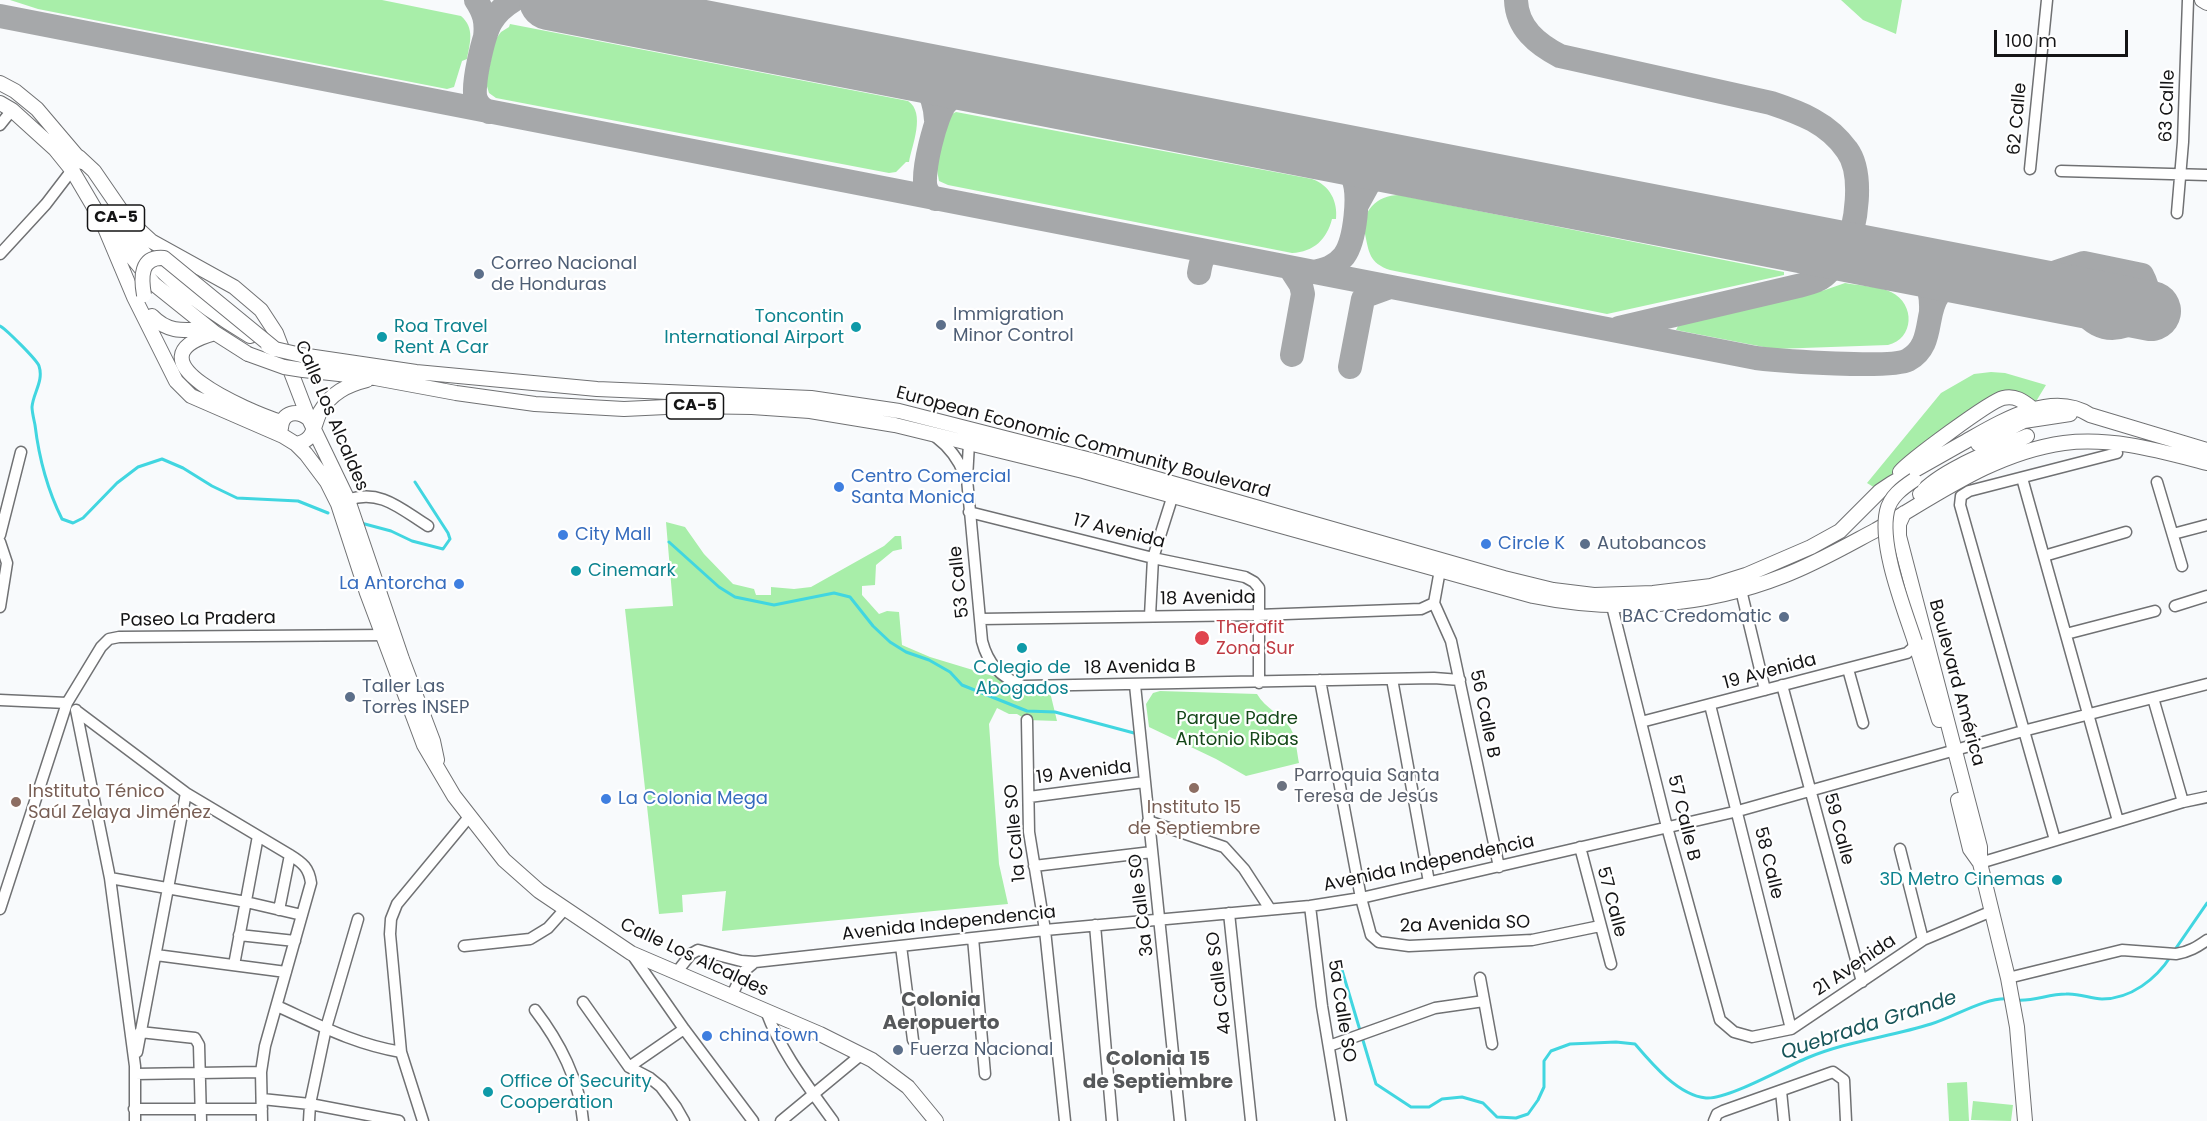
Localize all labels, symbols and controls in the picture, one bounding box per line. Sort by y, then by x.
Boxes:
scale bar [1997,18,2130,56]
text: 100 m [2005,28,2057,53]
street label: 63 Calle [2156,69,2180,143]
street label: 62 Calle [2004,82,2032,156]
road number: CA-5 [88,205,144,231]
place label: Correo Nacional de Honduras [491,253,637,296]
marker: Correo Nacional de Honduras [472,267,486,281]
place label: Immigration Minor Control [953,304,1074,346]
place label: Toncontin International Airport [664,306,844,348]
place label: Roa Travel Rent A Car [394,316,489,358]
marker: Immigration Minor Control [934,318,948,332]
marker: Toncontin International Airport [849,320,863,334]
marker: Roa Travel Rent A Car [375,330,389,344]
street label: Calle Los Alcaldes [290,338,372,494]
street label: European Economic Community Boulevard [894,383,1272,503]
road number: CA-5 [666,393,724,419]
place label: Centro Comercial Santa Monica [851,466,1011,508]
marker: Centro Comercial Santa Monica [832,480,846,494]
street label: 17 Avenida [1071,510,1167,554]
place label: City Mall [575,524,651,546]
marker: City Mall [556,528,570,542]
place label: Circle K [1498,533,1565,555]
place label: Autobancos [1597,533,1706,555]
marker: Circle K [1479,537,1493,551]
marker: Autobancos [1578,537,1592,551]
street label: 53 Calle [945,545,975,619]
place label: Cinemark [588,560,676,582]
marker: Cinemark [569,564,583,578]
place label: La Antorcha [339,573,447,595]
marker: La Antorcha [452,577,466,591]
street label: 18 Avenida [1160,587,1256,611]
street label: Boulevard América [1923,597,1989,769]
place label: BAC Credomatic [1622,606,1772,628]
street label: Paseo La Pradera [120,608,276,632]
marker: BAC Credomatic [1777,610,1791,624]
place label: Therafit Zona Sur [1216,617,1295,660]
marker: Therafit Zona Sur [1193,629,1211,647]
marker: Colegio de Abogados [1015,641,1029,655]
street label: 19 Avenida [1721,649,1819,695]
street label: 18 Avenida B [1084,656,1196,680]
place label: Colegio de Abogados [973,657,1071,700]
street label: 56 Calle B [1464,668,1504,760]
place label: Taller Las Torres INSEP [362,676,469,718]
marker: Taller Las Torres INSEP [343,690,357,704]
park label: Parque Padre Antonio Ribas [1175,708,1299,750]
street label: 19 Avenida [1035,756,1133,790]
place label: Parroquia Santa Teresa de Jesús [1294,765,1440,808]
street label: 57 Calle B [1662,773,1704,863]
marker: Parroquia Santa Teresa de Jesús [1275,779,1289,793]
place label: Instituto Ténico Saúl Zelaya Jiménez [28,781,211,824]
marker: Instituto 15 de Septiembre [1187,781,1201,795]
street label: 1a Calle SO [1001,783,1031,883]
place label: La Colonia Mega [618,788,768,810]
street label: 59 Calle [1818,791,1858,867]
marker: La Colonia Mega [599,792,613,806]
marker: Instituto Ténico Saúl Zelaya Jiménez [9,795,23,809]
place label: Instituto 15 de Septiembre [1128,797,1260,840]
street label: 58 Calle [1749,825,1787,901]
street label: Avenida Independencia [1322,831,1536,897]
street label: 3a Calle SO [1125,852,1159,958]
street label: 57 Calle [1591,864,1631,940]
place label: 3D Metro Cinemas [1880,869,2045,891]
marker: 3D Metro Cinemas [2050,873,2064,887]
street label: Avenida Independencia [841,902,1057,946]
street label: 2a Avenida SO [1399,912,1531,938]
street label: Calle Los Alcaldes [616,914,772,1002]
street label: 4a Calle SO [1203,930,1237,1036]
street label: 21 Avenida [1810,931,1900,1001]
street label: 5a Calle SO [1322,958,1360,1064]
water label: Quebrada Grande [1778,986,1960,1066]
district label: Colonia Aeropuerto [882,989,1000,1036]
place label: china town [719,1025,819,1047]
marker: china town [700,1029,714,1043]
place label: Fuerza Nacional [910,1039,1053,1061]
marker: Fuerza Nacional [891,1043,905,1057]
district label: Colonia 15 de Septiembre [1083,1048,1233,1095]
place label: Office of Security Cooperation [500,1071,652,1114]
marker: Office of Security Cooperation [481,1085,495,1099]

